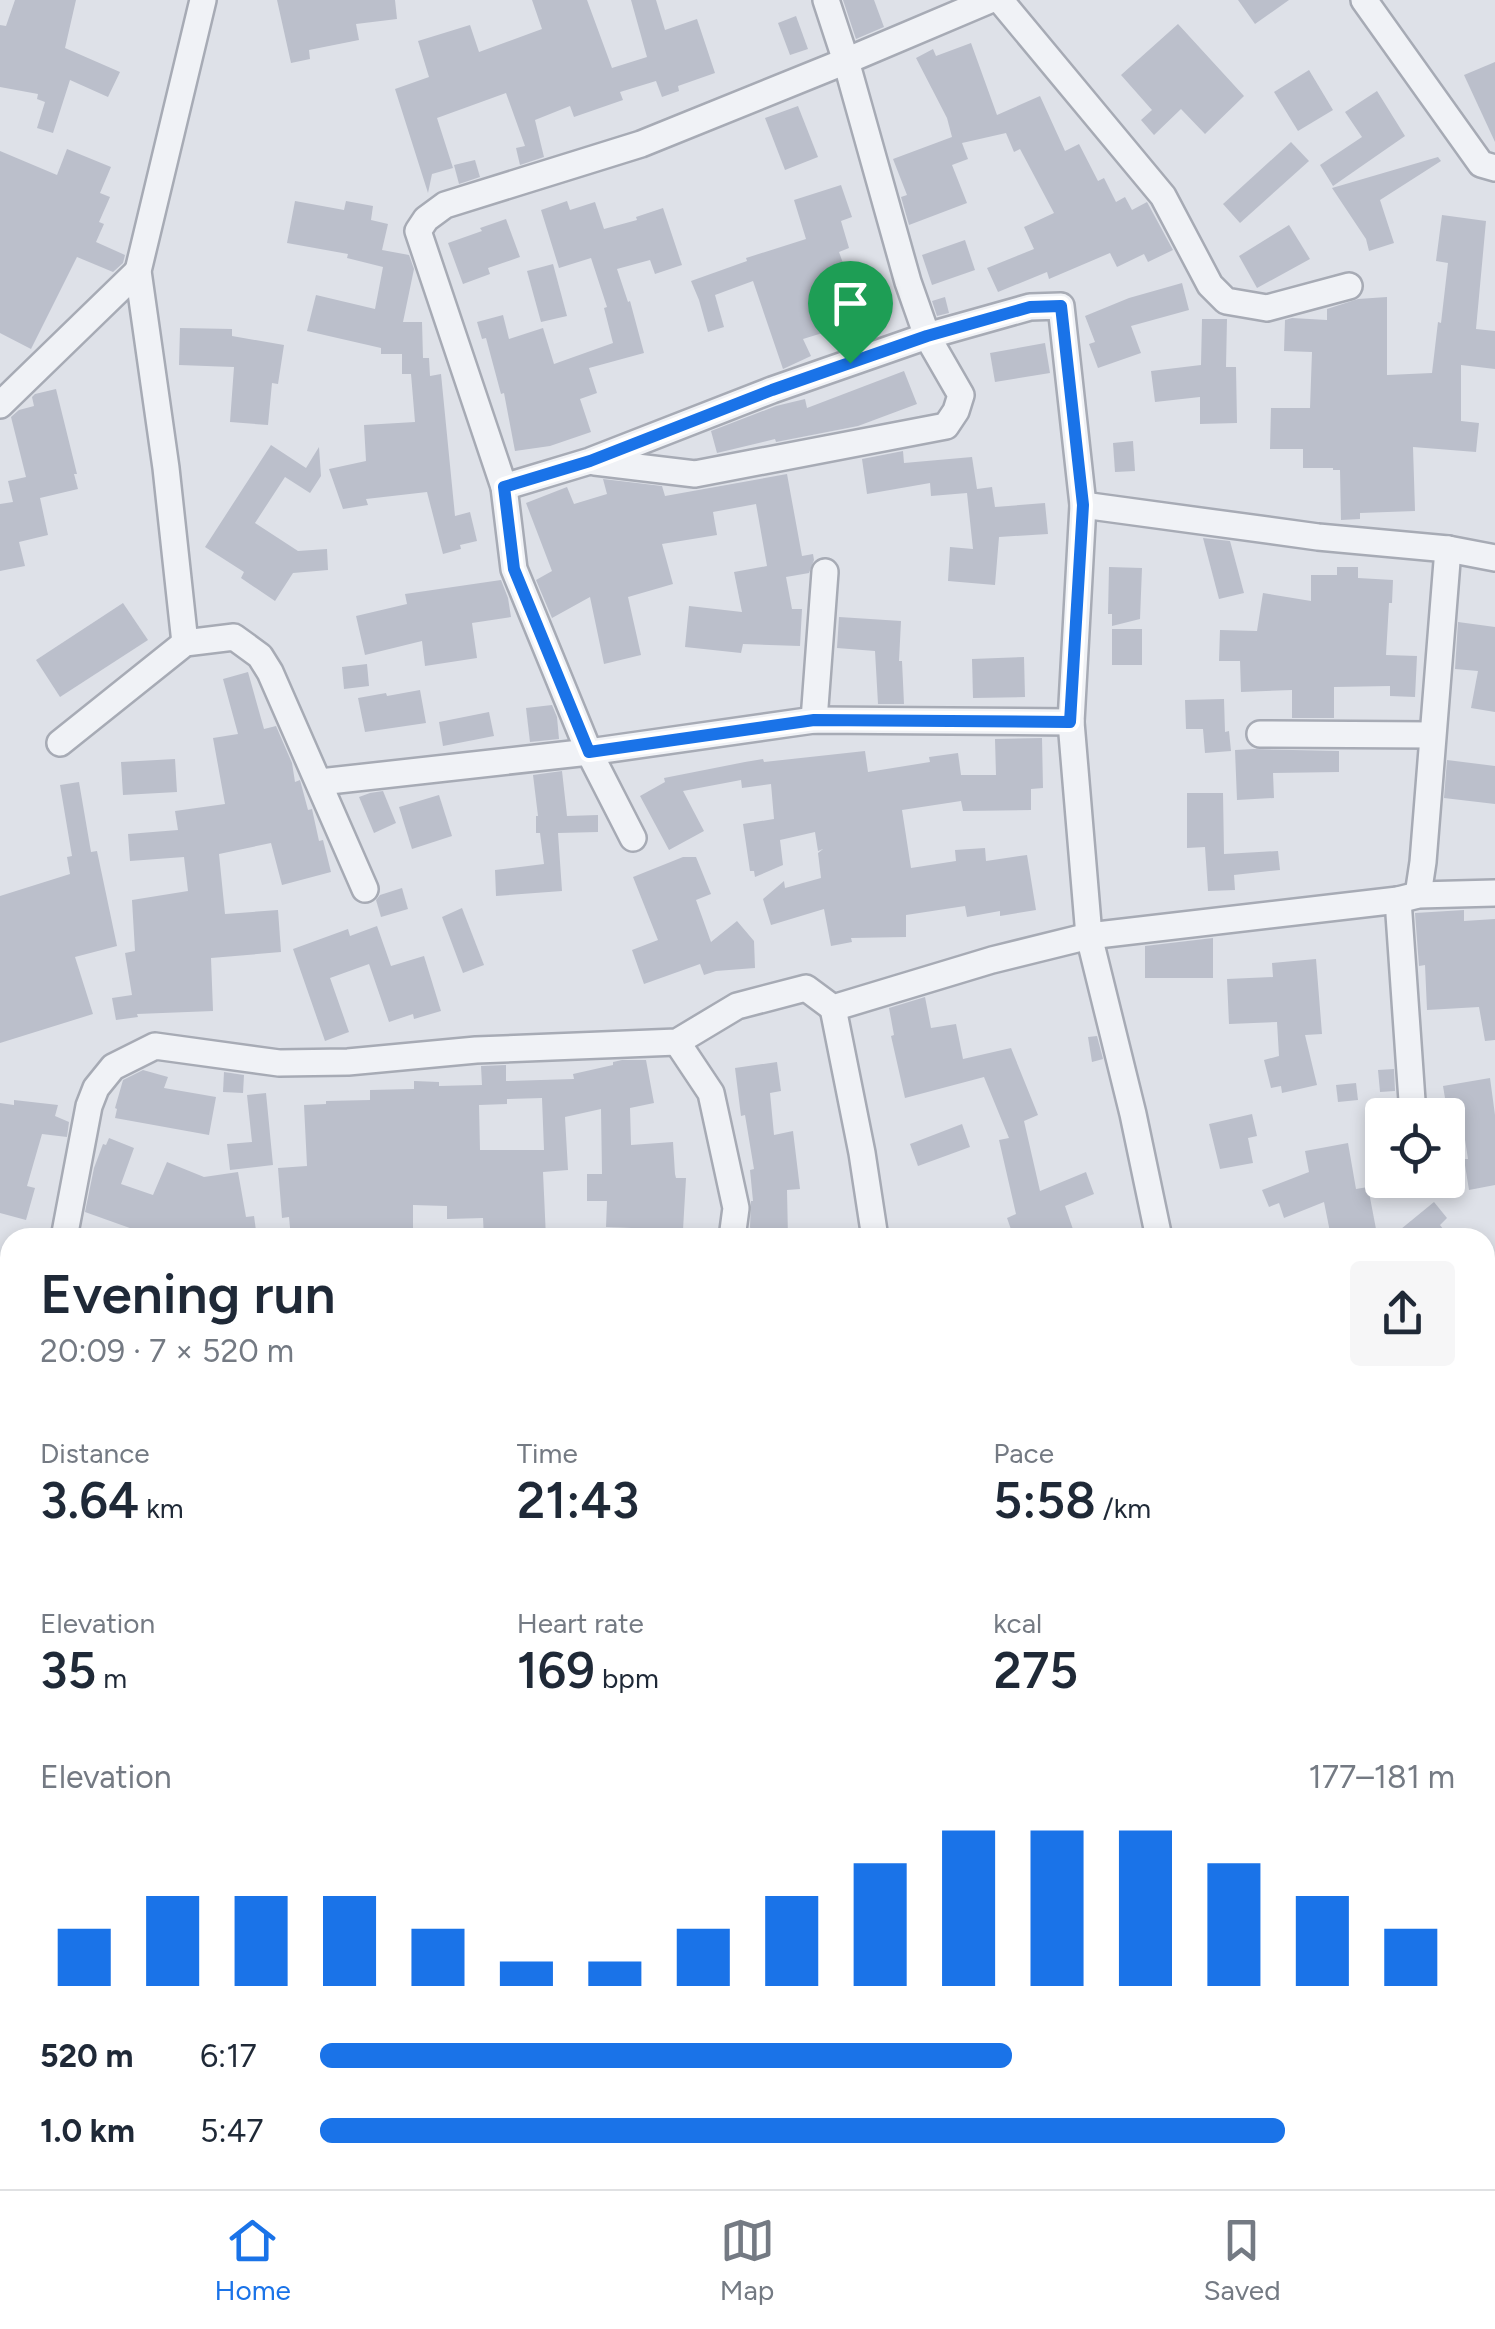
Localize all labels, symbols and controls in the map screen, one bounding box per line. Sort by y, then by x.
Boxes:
pin [808,261,893,364]
icon: arrive [823,276,878,331]
map controls [1365,1098,1465,1198]
button: locate [1365,1098,1465,1198]
text: Evening run [40,1261,336,1327]
button: share [1350,1261,1455,1366]
text: 20:09 · 7 × 520 m [40,1332,294,1370]
text: Distance [40,1436,150,1470]
text: Time [517,1436,578,1470]
text: Pace [993,1436,1054,1470]
text: 3.64 [40,1470,139,1531]
text: 21:43 [517,1470,639,1531]
text: 5:58 [993,1470,1096,1531]
text: km [139,1491,184,1525]
text: /km [1096,1491,1151,1525]
text: Elevation [40,1606,155,1640]
text: Heart rate [517,1606,644,1640]
text: kcal [993,1606,1042,1640]
text: 35 [40,1640,96,1701]
text: 169 [517,1640,595,1701]
text: 275 [993,1640,1078,1701]
text: m [96,1661,127,1695]
text: bpm [595,1661,659,1695]
text: Elevation [40,1758,172,1796]
text: 177–181 m [1309,1758,1455,1796]
text: 520 m [40,2037,133,2075]
text: 6:17 [200,2037,257,2075]
text: 1.0 km [40,2112,135,2150]
text: 5:47 [200,2112,264,2150]
tab: Home [214,2213,291,2307]
tab: Map [720,2213,775,2307]
tab: Saved [1203,2213,1281,2307]

